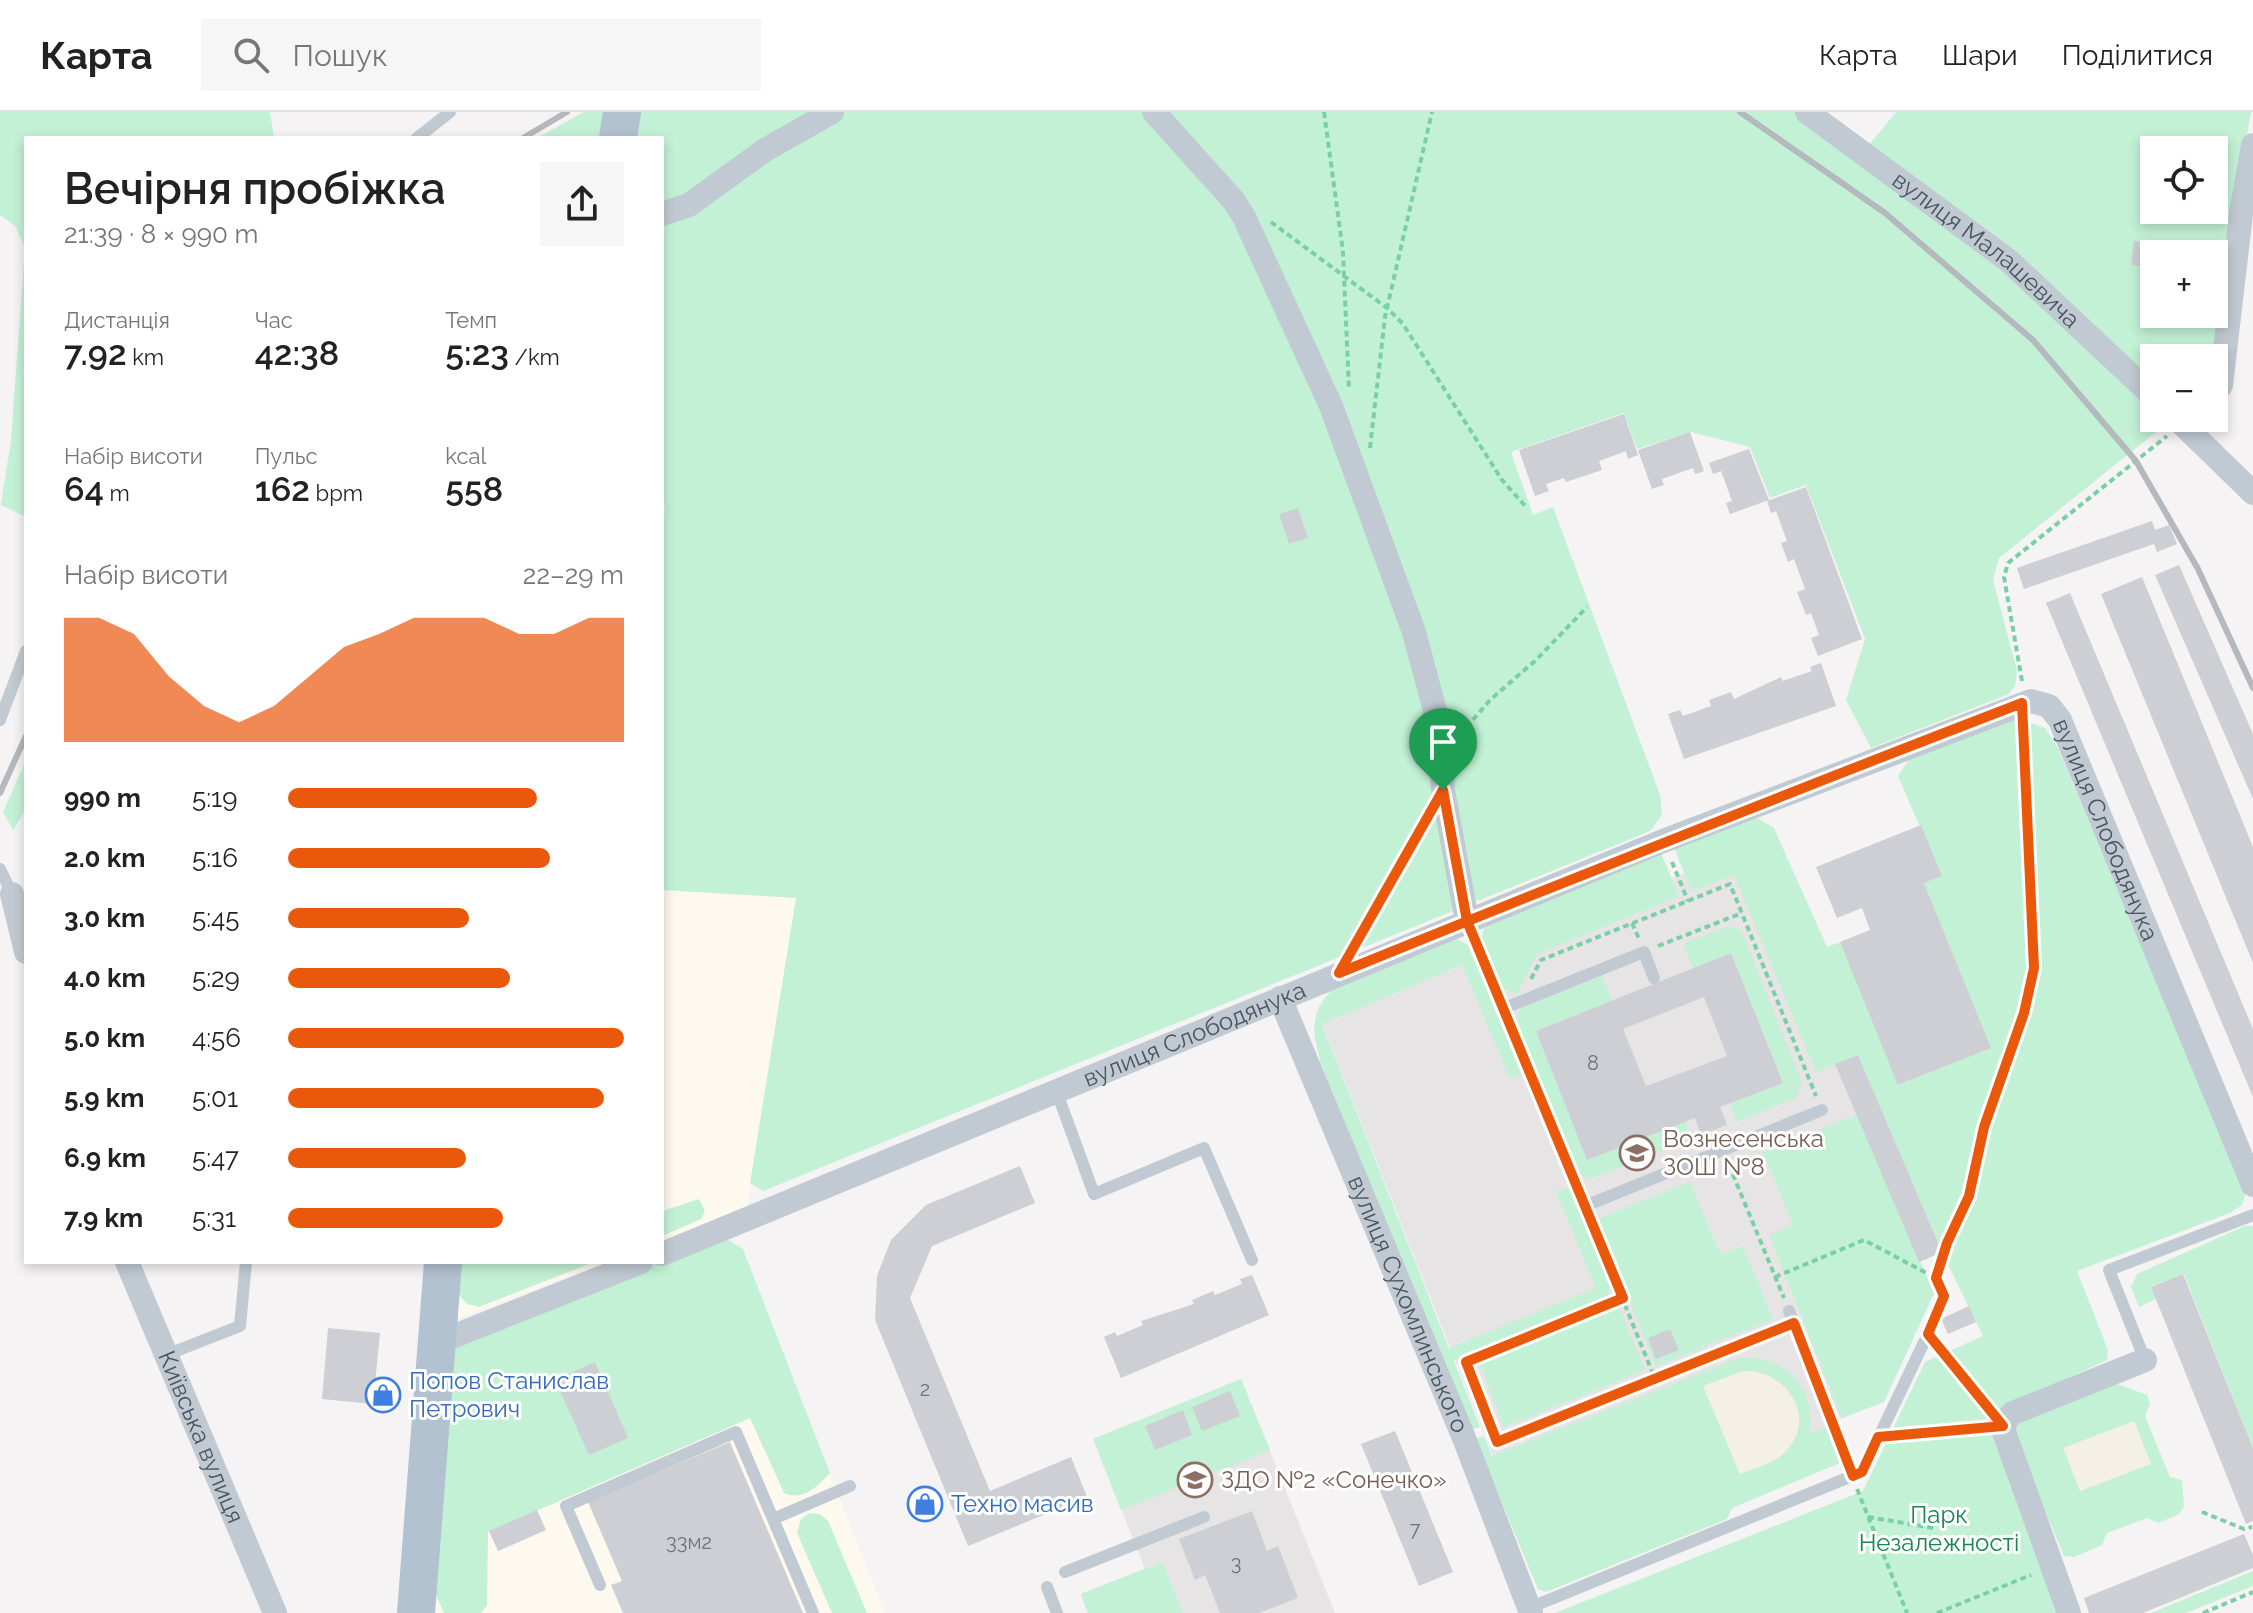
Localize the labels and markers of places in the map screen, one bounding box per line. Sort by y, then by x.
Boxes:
pin [1409,708,1477,790]
place label: Вознесенська ЗОШ №8 [1663,1124,1824,1181]
school or university icon: Вознесенська ЗОШ №8 [1618,1134,1656,1172]
place label: Попов Станислав Петрович [409,1366,609,1423]
shop icon: Попов Станислав Петрович [364,1376,402,1414]
school or university icon: ЗДО №2 «Сонечко» [1176,1461,1214,1499]
place label: ЗДО №2 «Сонечко» [1221,1465,1447,1494]
shop icon: Техно масив [906,1485,944,1523]
place label: Техно масив [951,1489,1094,1518]

